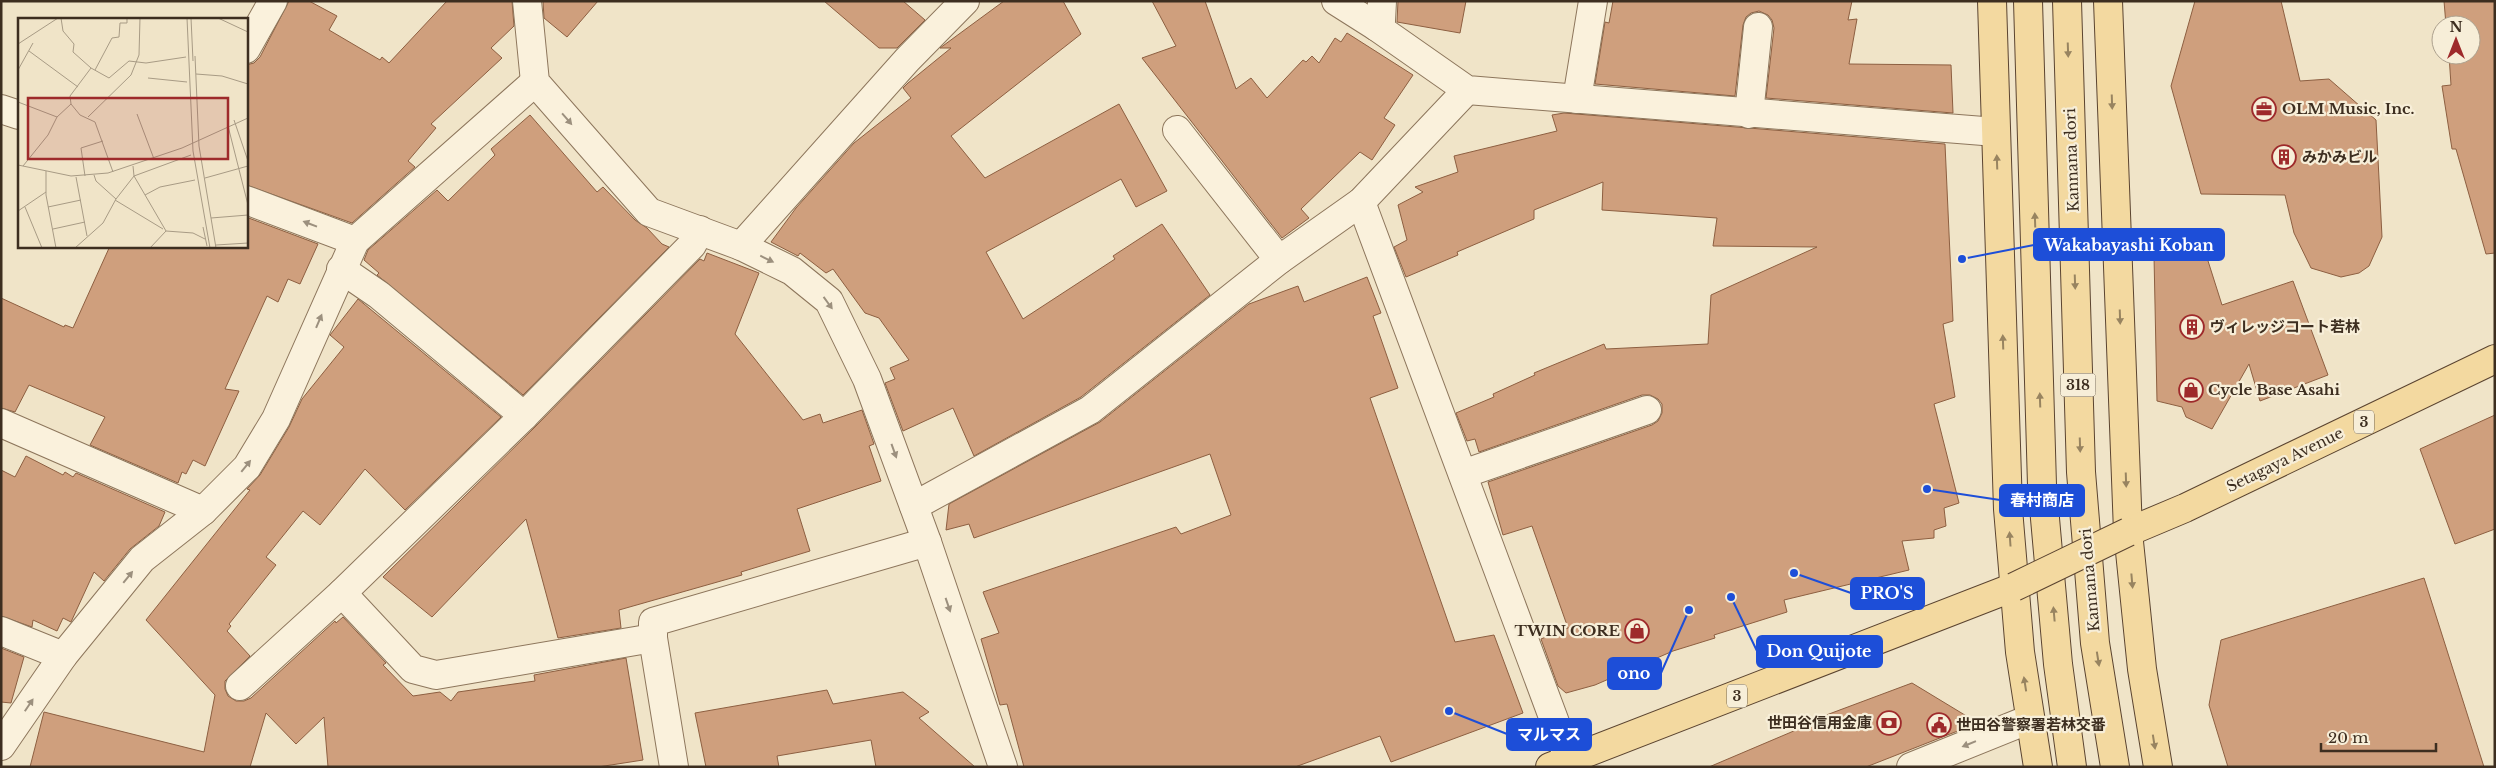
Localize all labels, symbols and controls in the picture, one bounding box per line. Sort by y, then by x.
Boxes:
north arrow [2431,15,2481,65]
inset map [18,18,248,248]
text: N [2449,18,2463,36]
one-way arrow [2065,42,2073,58]
one-way arrow [2108,95,2116,111]
office icon: OLM Music, Inc. [2251,96,2277,122]
place label: OLM Music, Inc. [2282,99,2415,118]
street label: Kannana dori [2060,108,2083,212]
one-way arrow [561,112,573,124]
building icon: みかみビル [2271,144,2297,170]
place label: みかみビル [2302,147,2377,166]
one-way arrow [1992,153,2000,169]
one-way arrow [2031,212,2039,228]
one-way arrow [302,220,317,228]
callout: Wakabayashi Koban [2034,229,2224,260]
text: Wakabayashi Koban [2043,235,2214,255]
one-way arrow [760,255,774,263]
one-way arrow [2072,275,2080,291]
one-way arrow [823,296,833,310]
one-way arrow [2116,310,2124,326]
one-way arrow [315,314,323,329]
building icon: ヴィレッジコート若林 [2179,314,2205,340]
place label: ヴィレッジコート若林 [2210,317,2360,336]
one-way arrow [1998,333,2006,349]
road number: 318 [2060,374,2096,396]
shop icon: Cycle Base Asahi [2178,377,2204,403]
place label: Cycle Base Asahi [2208,380,2340,399]
one-way arrow [2036,391,2044,407]
road number: 3 [2354,411,2374,434]
street label: Setagaya Avenue [2223,423,2346,496]
one-way arrow [2076,437,2084,453]
one-way arrow [891,444,898,459]
one-way arrow [241,460,252,473]
one-way arrow [2122,472,2130,488]
callout: 春村商店 [2000,485,2084,516]
text: 春村商店 [2010,490,2074,510]
street label: Kannana dori [2076,527,2103,633]
one-way arrow [2006,531,2014,547]
one-way arrow [122,570,133,583]
one-way arrow [2128,573,2136,589]
callout: PRO'S [1851,578,1924,609]
text: PRO'S [1860,583,1914,603]
one-way arrow [945,597,952,612]
one-way arrow [2049,606,2057,622]
shop icon: TWIN CORE [1624,618,1650,644]
place label: TWIN CORE [1514,621,1620,640]
callout: Don Quijote [1757,636,1882,667]
text: Don Quijote [1767,641,1871,661]
one-way arrow [2094,651,2102,667]
callout: ono [1608,658,1661,689]
text: ono [1618,663,1650,683]
one-way arrow [2020,676,2028,692]
road number: 3 [1727,684,1747,708]
one-way arrow [24,699,34,712]
bank icon: 世田谷信用金庫 [1876,710,1902,736]
public building icon: 世田谷警察署若林交番 [1926,712,1952,738]
place label: 世田谷信用金庫 [1767,713,1872,732]
place label: 世田谷警察署若林交番 [1956,715,2106,734]
callout: マルマス [1507,719,1591,750]
scale bar [2321,720,2436,752]
text: マルマス [1517,724,1581,744]
text: 20 m [2328,728,2368,747]
one-way arrow [2150,734,2158,750]
one-way arrow [1961,740,1976,748]

